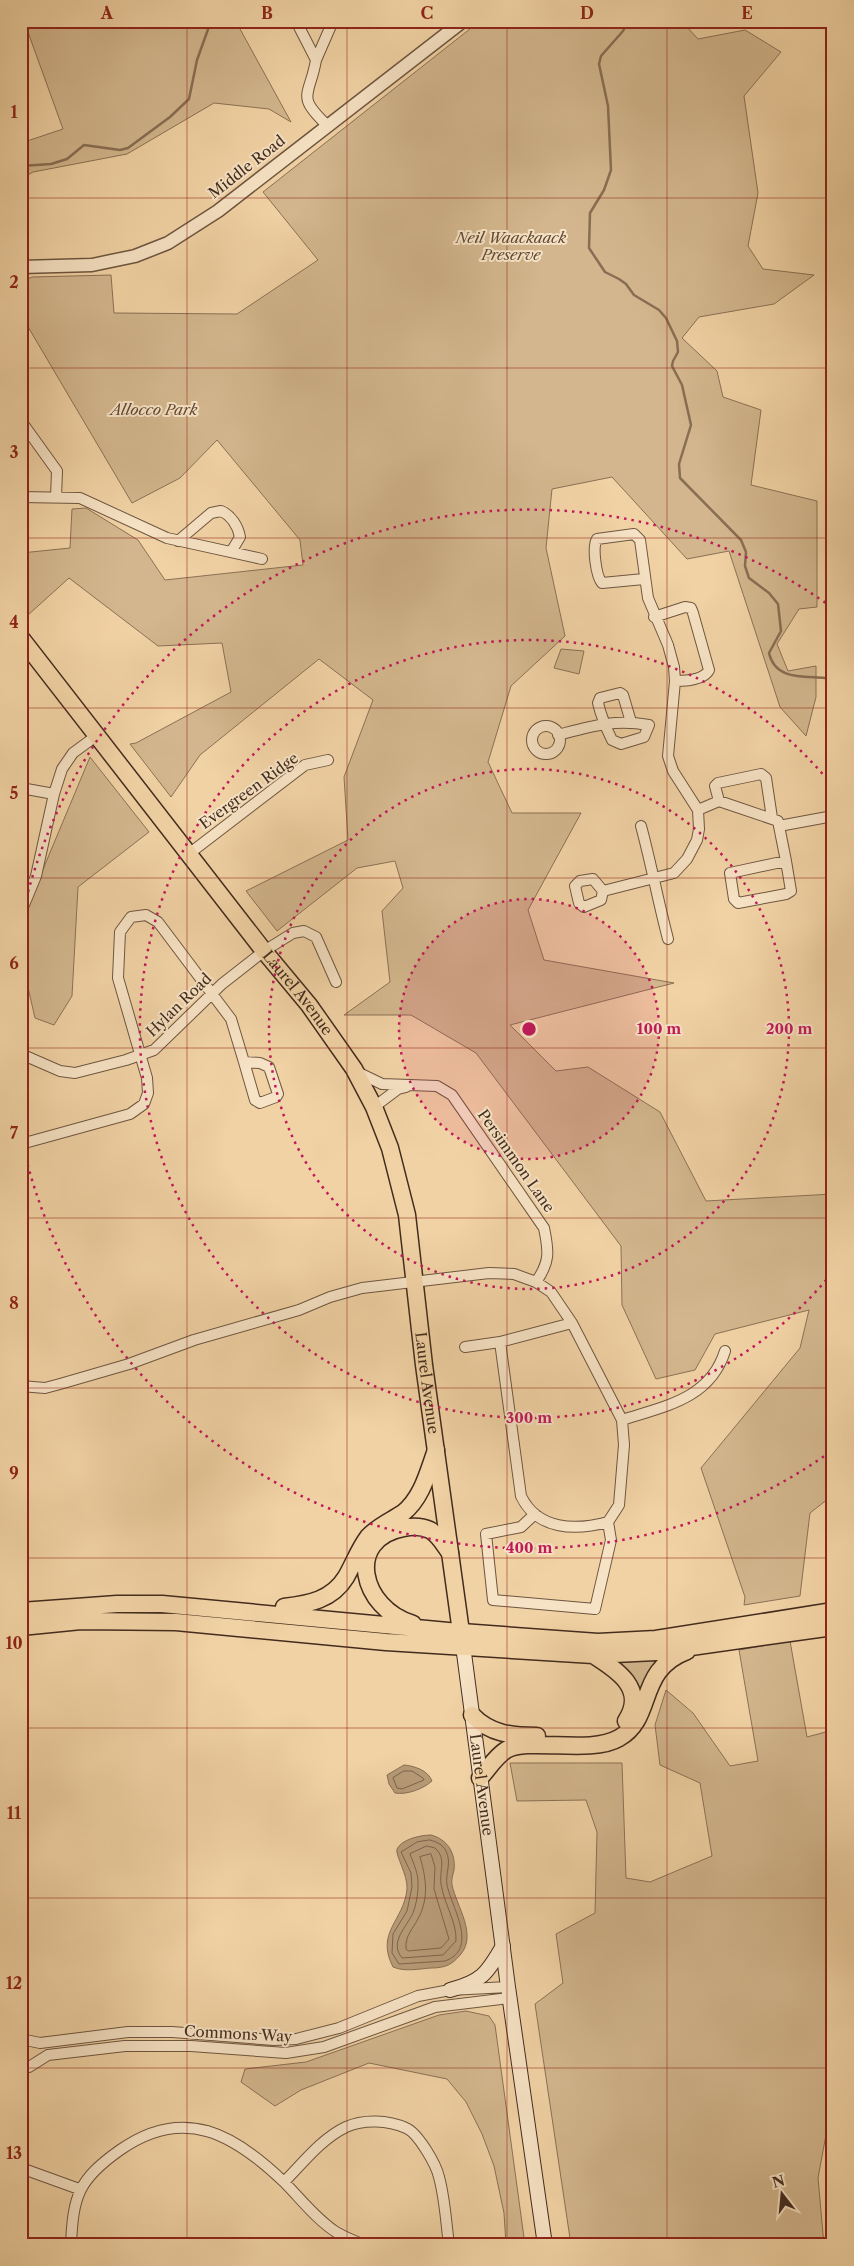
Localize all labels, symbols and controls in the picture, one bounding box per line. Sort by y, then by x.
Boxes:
text: A [100,3,114,23]
text: B [261,3,273,23]
text: C [421,3,433,23]
text: D [580,3,594,23]
text: E [741,3,753,23]
text: 1 [10,102,18,122]
street label: Middle Road [205,131,289,202]
park label: Neil Waackaack Preserve [455,228,567,264]
text: 2 [9,272,19,292]
park label: Allocco Park [109,400,198,419]
text: 3 [9,442,19,462]
text: 4 [9,612,19,632]
street label: Evergreen Ridge [195,748,302,833]
text: 5 [10,783,19,803]
street label: Laurel Avenue [259,946,337,1039]
text: 6 [9,953,19,973]
street label: Hylan Road [142,969,215,1041]
text: 100 m [637,1019,681,1038]
text: 200 m [766,1019,812,1038]
centre of rings [520,1020,538,1038]
street label: Persimmon Lane [474,1106,559,1216]
text: 7 [10,1123,19,1143]
text: 8 [9,1293,19,1313]
street label: Laurel Avenue [411,1331,443,1435]
text: 300 m [506,1408,552,1427]
text: 9 [9,1463,19,1483]
text: 400 m [506,1538,552,1557]
text: 10 [5,1633,23,1653]
street label: Laurel Avenue [466,1732,498,1837]
text: 11 [7,1803,22,1823]
text: 12 [6,1973,22,1993]
street label: Commons Way [183,2021,293,2046]
text: 13 [6,2143,22,2163]
north arrow [756,2168,806,2218]
text: N [770,2171,787,2192]

